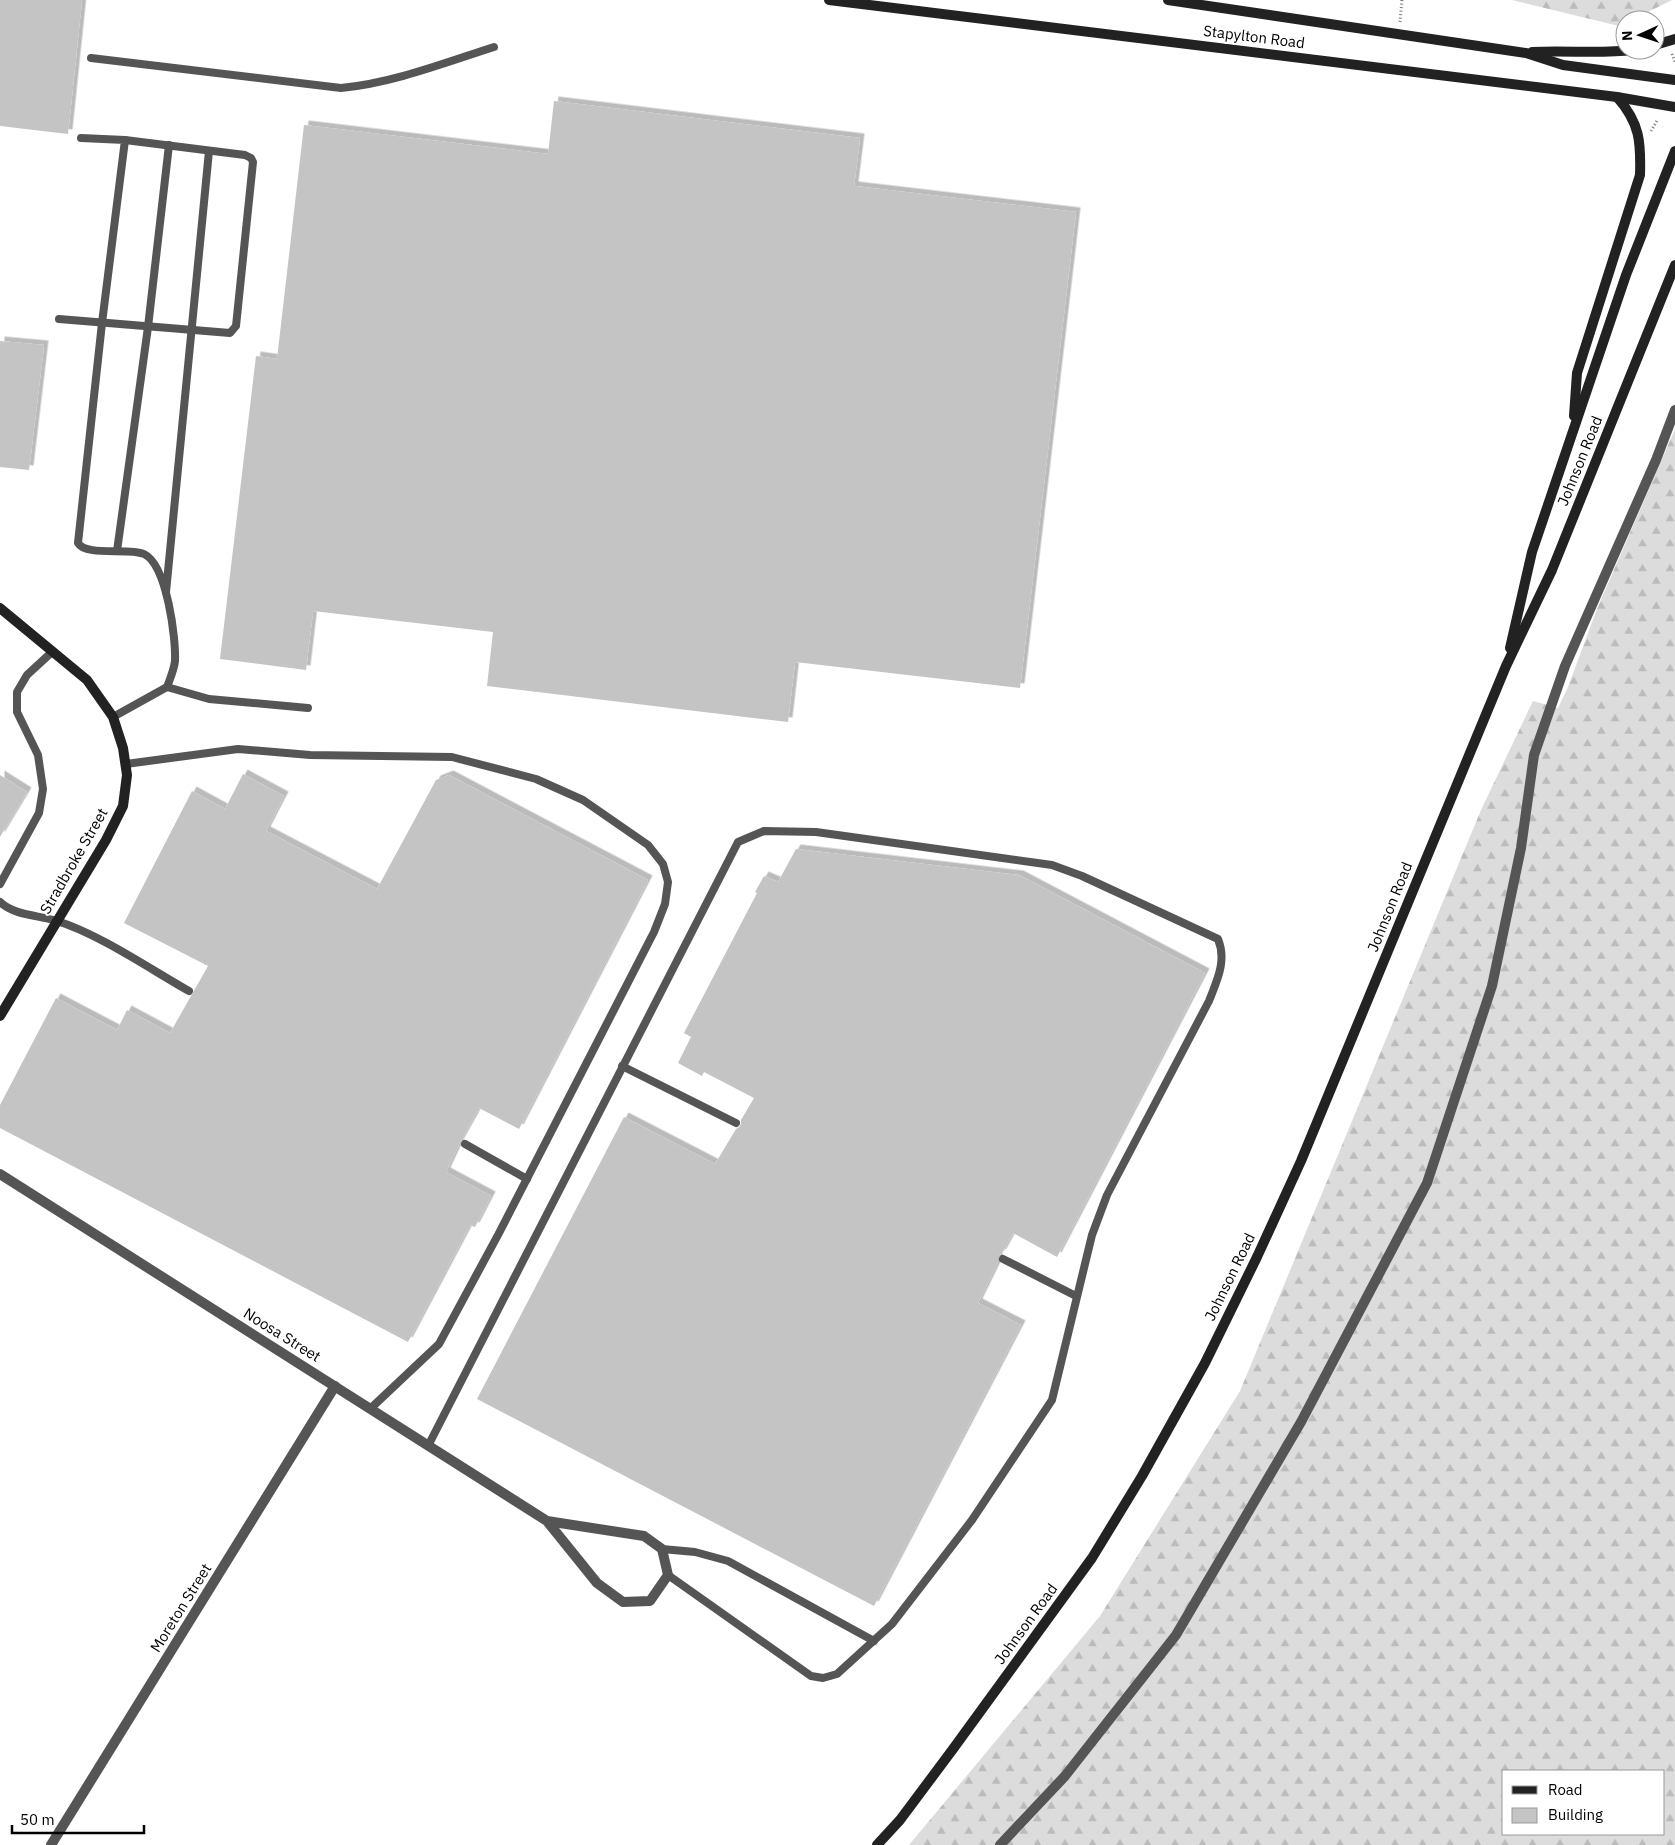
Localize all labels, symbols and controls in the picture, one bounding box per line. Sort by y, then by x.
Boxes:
north arrow [1615,10,1665,60]
street label: Stapylton Road [1202,21,1306,52]
text: N [1618,30,1636,41]
street label: Johnson Road [1553,413,1606,509]
street label: Stradbroke Street [36,804,112,917]
street label: Johnson Road [1363,859,1416,955]
street label: Johnson Road [1200,1230,1259,1324]
street label: Noosa Street [240,1303,324,1366]
street label: Moreton Street [146,1560,215,1656]
street label: Johnson Road [990,1580,1061,1668]
legend [1502,1770,1665,1835]
text: Road [1548,1780,1583,1799]
scale bar [12,1802,145,1834]
text: Building [1548,1805,1603,1824]
text: 50 m [20,1810,55,1829]

